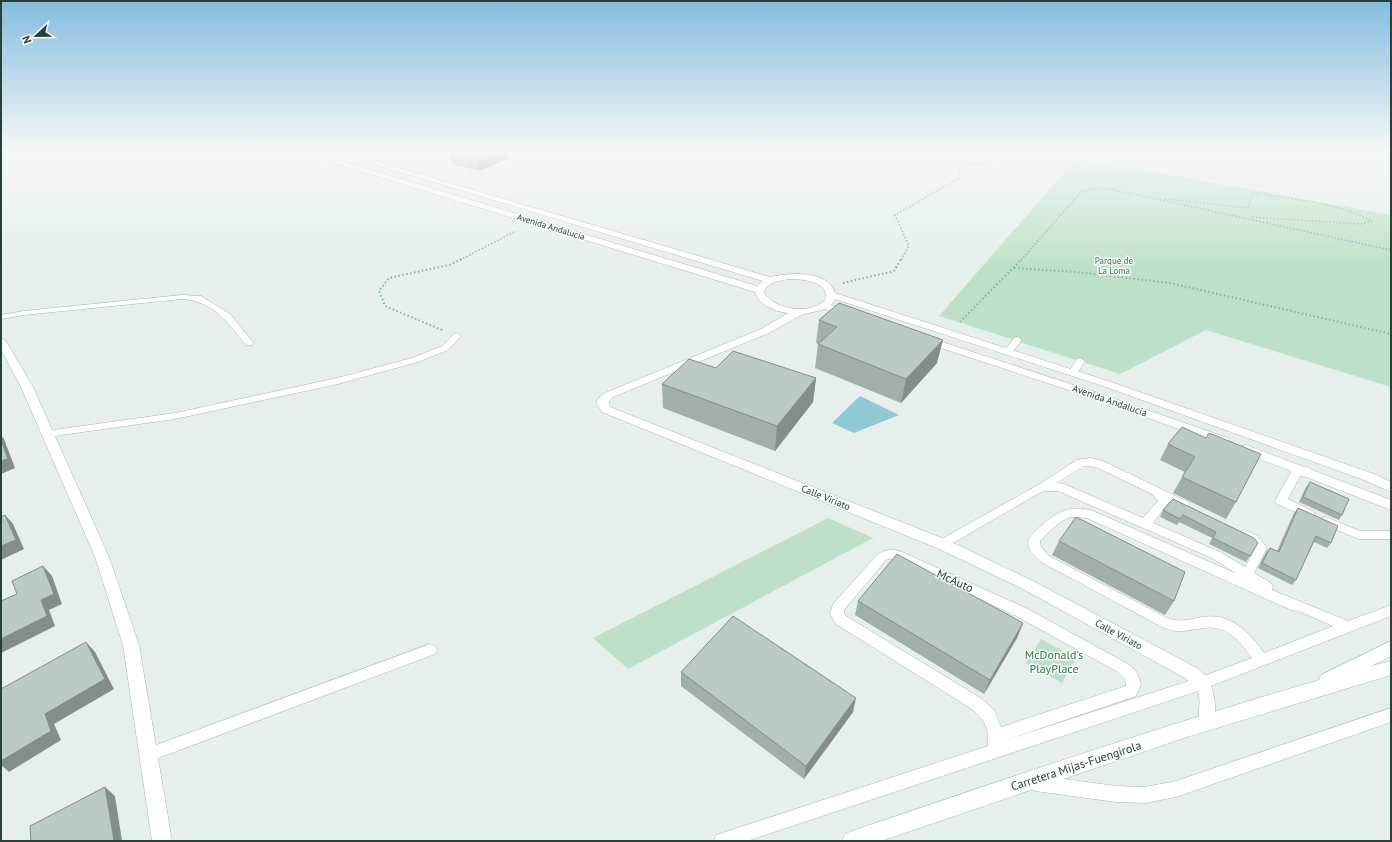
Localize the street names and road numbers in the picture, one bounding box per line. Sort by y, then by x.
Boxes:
street label: Avenida Andalucía [516,211,586,242]
street label: Avenida Andalucía [1071,382,1149,419]
street label: Calle Viriato [799,482,852,513]
street label: McAuto [934,566,976,596]
street label: Calle Viriato [1093,617,1145,652]
street label: Carretera Mijas-Fuengirola [1009,737,1143,794]

